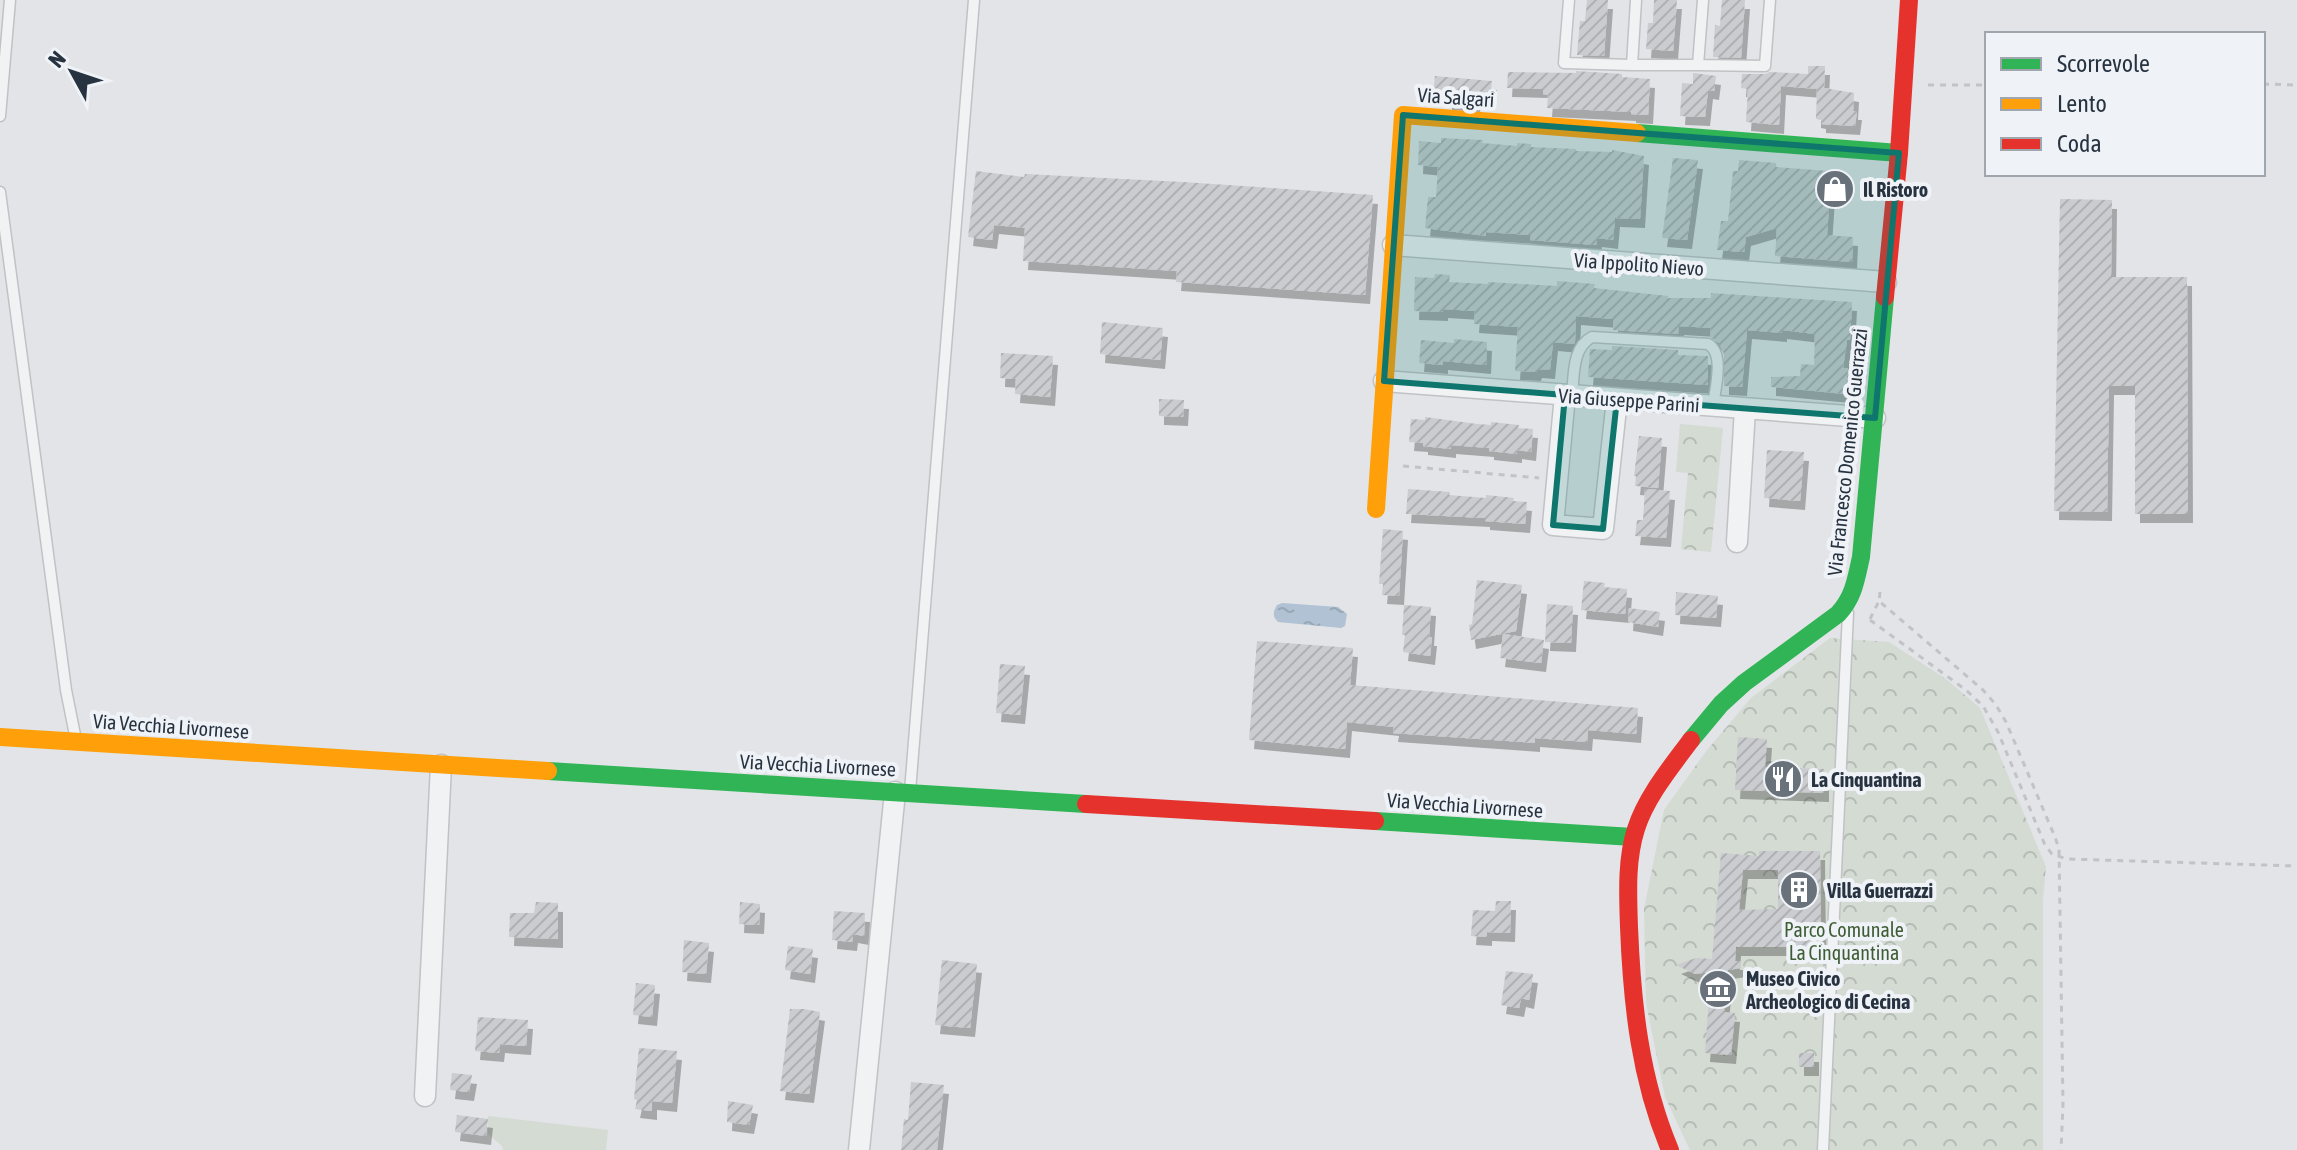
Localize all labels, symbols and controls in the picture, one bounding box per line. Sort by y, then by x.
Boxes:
north arrow [32,32,112,112]
legend [1985,32,2265,176]
text: N [43,46,71,72]
text: Scorrevole [2057,50,2150,77]
street label: Via Salgari [1417,83,1495,111]
text: Lento [2057,90,2107,117]
text: Coda [2057,130,2102,157]
shop icon: Il Ristoro [1814,168,1856,210]
place label: Il Ristoro [1863,178,1928,201]
street label: Via Ippolito Nievo [1573,248,1705,280]
street label: Via Francesco Domenico Guerrazzi [1823,327,1871,577]
street label: Via Giuseppe Parini [1558,384,1700,416]
street label: Via Vecchia Livornese [92,709,250,743]
street label: Via Vecchia Livornese [739,749,897,781]
restaurant icon: La Cinquantina [1762,758,1804,800]
place label: La Cinquantina [1811,768,1922,791]
street label: Via Vecchia Livornese [1386,788,1544,822]
building icon: Villa Guerrazzi [1778,869,1820,911]
place label: Villa Guerrazzi [1826,879,1933,902]
park label: Parco Comunale La Cinquantina [1784,918,1904,964]
place label: Museo Civico Archeologico di Cecina [1745,967,1910,1013]
museum icon: Museo Civico Archeologico di Cecina [1697,968,1739,1010]

